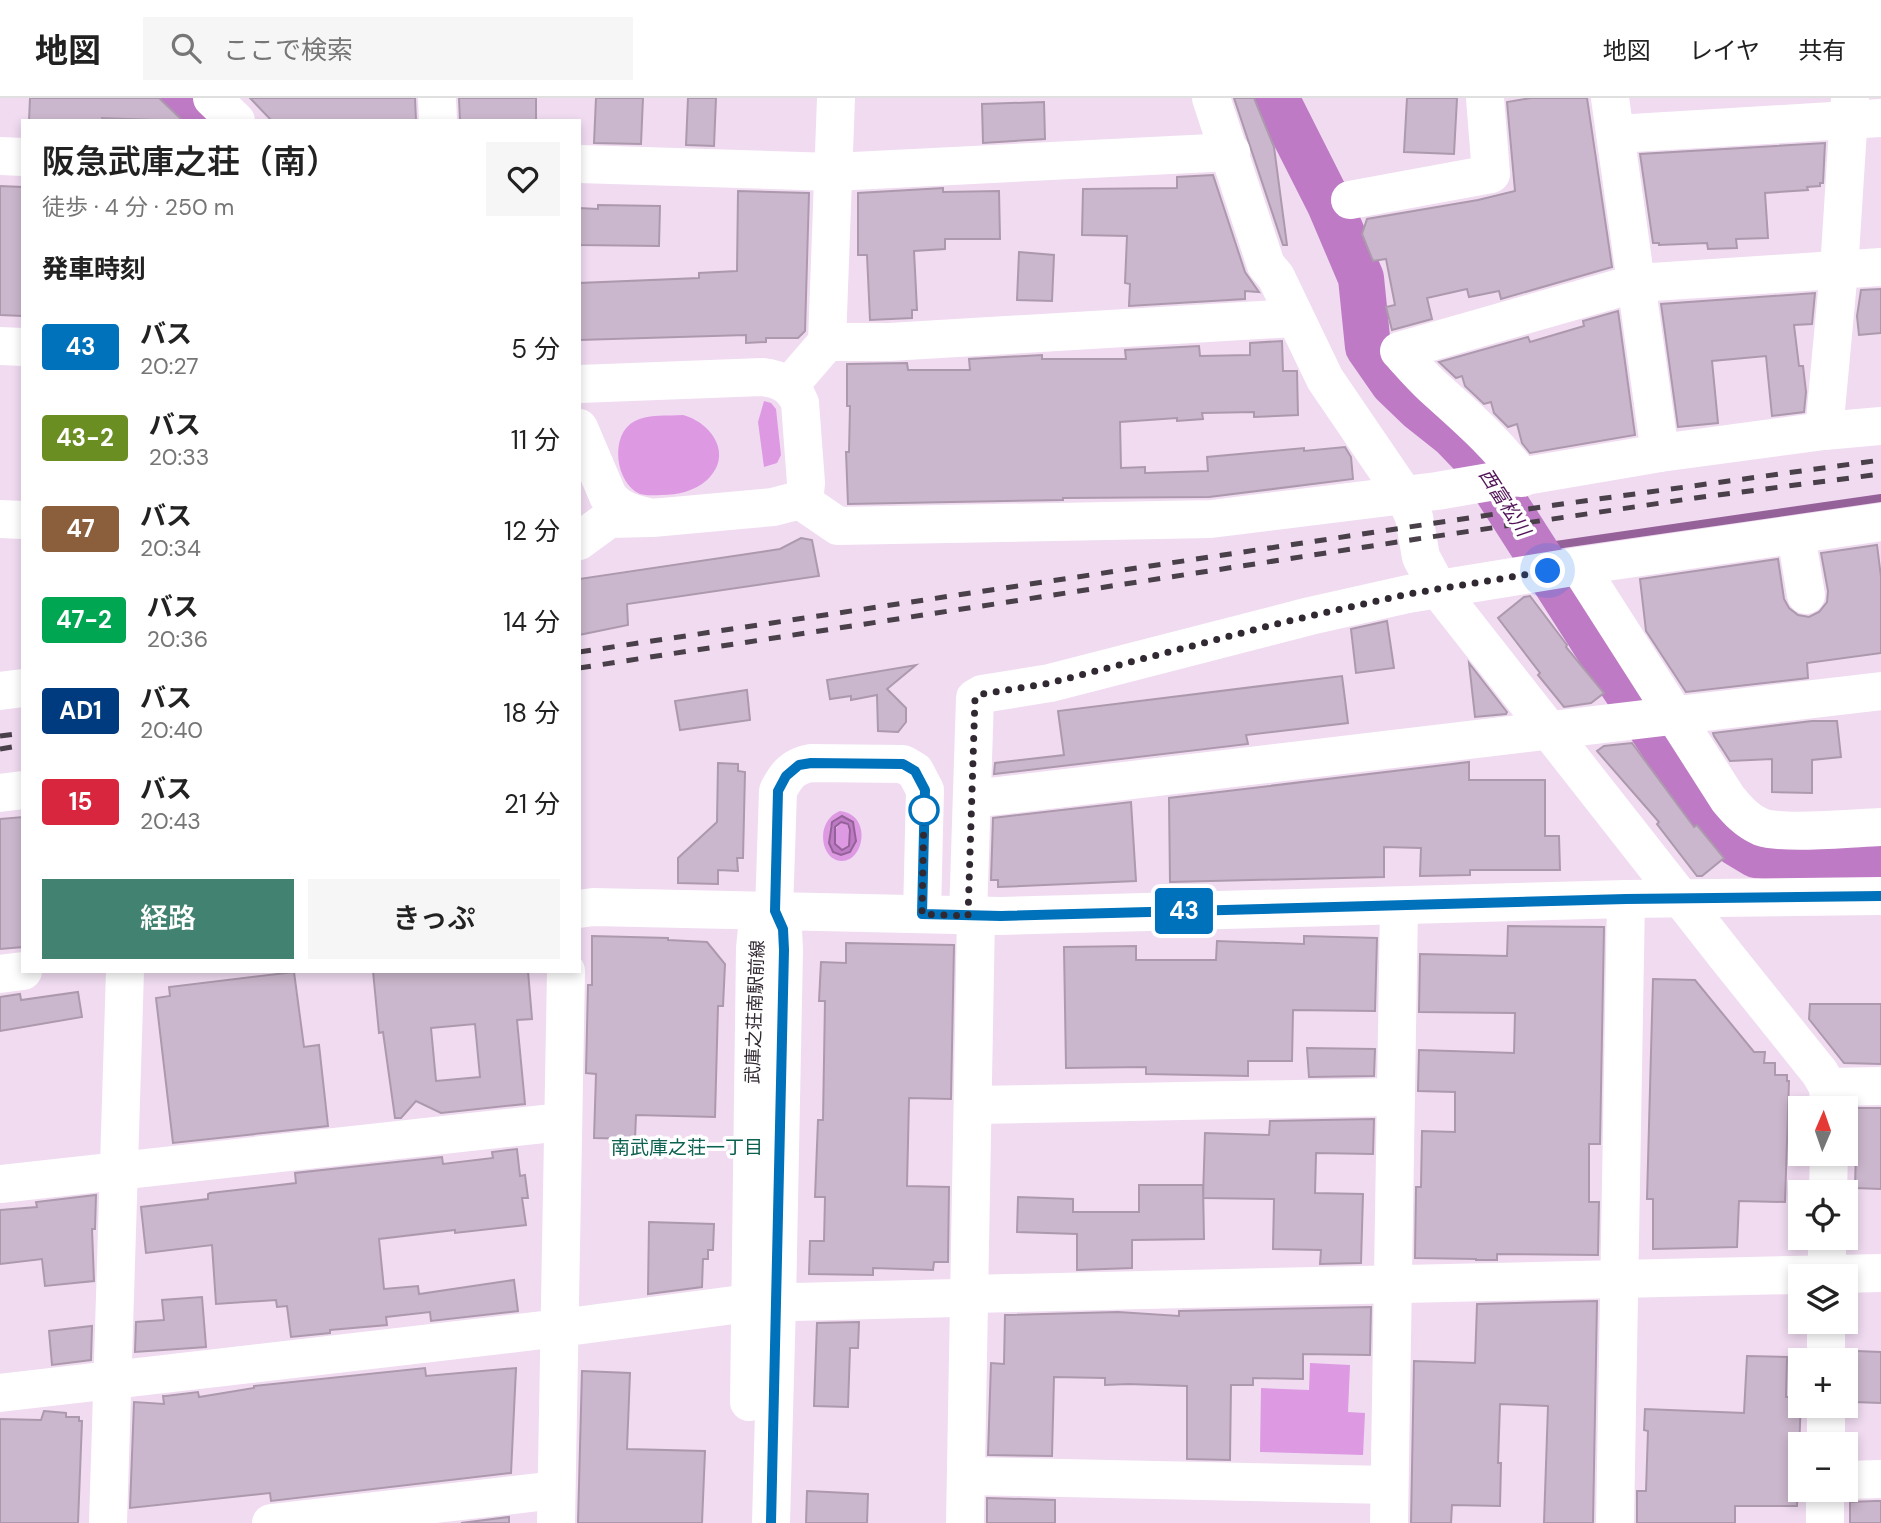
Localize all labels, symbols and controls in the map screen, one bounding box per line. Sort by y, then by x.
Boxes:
search box [143,17,633,80]
text: 地図 [35,29,101,72]
icon: search [167,29,205,67]
text: ここで検索 [223,33,353,67]
text: 地図 [1603,35,1651,66]
text: レイヤ [1689,35,1760,66]
text: 共有 [1798,35,1846,66]
text: 阪急武庫之荘（南） [42,140,339,183]
button: heart [486,142,560,216]
text: 徒歩 · 4 分 · 250 m [42,192,234,222]
text: 発車時刻 [42,252,146,286]
text: バス [140,317,192,351]
text: 43 [65,331,96,362]
text: 5 分 [511,332,560,366]
text: 20:27 [140,351,199,381]
text: バス [149,408,201,442]
text: 43-2 [56,422,114,453]
text: 11 分 [511,423,560,457]
text: 20:33 [149,442,209,472]
water label: 西富松川 [1473,464,1537,543]
text: バス [140,499,192,533]
text: 47 [66,513,95,544]
text: 12 分 [504,514,560,548]
text: 20:34 [140,533,201,563]
your location [1530,553,1565,588]
text: バス [147,590,199,624]
text: 47-2 [56,604,112,635]
text: 14 分 [503,605,560,639]
text: 20:36 [147,624,208,654]
text: バス [140,681,192,715]
text: AD1 [59,695,102,726]
text: 18 分 [503,696,560,730]
text: 20:40 [140,715,203,745]
text: バス [140,772,192,806]
text: 15 [69,786,92,817]
text: 21 分 [504,787,560,821]
unlabelled marker [909,795,939,825]
text: 20:43 [140,806,201,836]
button: 経路 [42,879,294,959]
button: きっぷ [308,879,560,959]
line badge: 43 [1152,888,1216,934]
text: 43 [1169,895,1199,926]
street label: 武庫之荘南駅前線 [740,940,770,1084]
north arrow [1788,1096,1858,1166]
map controls [1788,1096,1858,1502]
district label: 南武庫之荘一丁目 [611,1135,763,1160]
button: locate [1788,1180,1858,1250]
button: layers [1788,1264,1858,1334]
button: + [1788,1348,1858,1418]
button: − [1788,1432,1858,1502]

